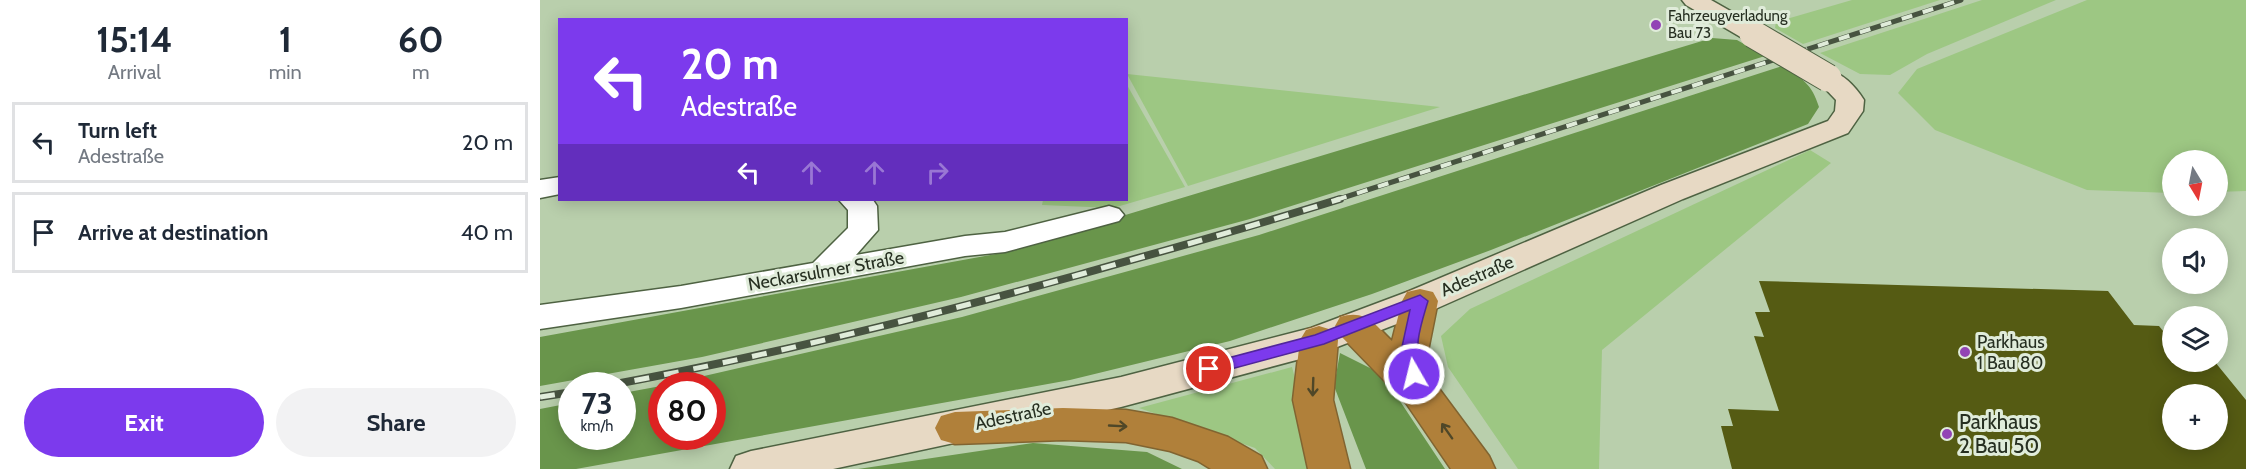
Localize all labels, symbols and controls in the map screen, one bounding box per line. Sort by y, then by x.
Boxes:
place label: Fahrzeugverladung Bau 73 [1668,7,1788,42]
text: 15:14 [96,17,173,61]
text: 1 [279,17,292,61]
text: 60 [398,17,444,61]
marker: Fahrzeugverladung Bau 73 [1649,18,1663,32]
text: 20 m [681,38,779,90]
icon: left [582,42,660,120]
text: Arrival [108,60,161,84]
text: min [269,60,302,84]
text: m [412,60,430,84]
text: Adestraße [681,90,797,123]
text: Turn left [78,117,157,144]
icon: left [27,126,60,159]
text: 20 m [462,129,513,156]
text: Adestraße [78,144,164,168]
north arrow [2162,150,2228,216]
map controls [2162,150,2228,450]
icon: left [732,156,765,189]
icon: ahead [795,156,828,189]
icon: ahead [858,156,891,189]
icon: right [921,156,954,189]
icon: arrive [27,216,60,249]
text: Arrive at destination [78,219,268,246]
text: 40 m [461,219,513,246]
button: sound [2162,228,2228,294]
street label: Neckarsulmer Straße [746,246,906,296]
street label: Adestraße [1437,251,1517,301]
button: layers [2162,306,2228,372]
place label: Parkhaus 1 Bau 80 [1977,331,2045,374]
position arrow [1382,342,1446,406]
pin [1183,343,1234,394]
marker: Parkhaus 1 Bau 80 [1958,345,1972,359]
icon: arrive [1192,352,1225,385]
speed limit sign: 80 [648,372,726,450]
one-way arrow [1308,377,1319,397]
button: + [2162,384,2228,450]
text: 73 [581,385,613,422]
button: Exit [24,388,264,457]
button: Share [276,388,516,457]
street label: Adestraße [973,397,1053,435]
place label: Parkhaus 2 Bau 50 [1959,409,2039,458]
text: km/h [581,417,613,435]
one-way arrow [1108,421,1128,432]
one-way arrow [1441,423,1453,439]
marker: Parkhaus 2 Bau 50 [1940,427,1954,441]

